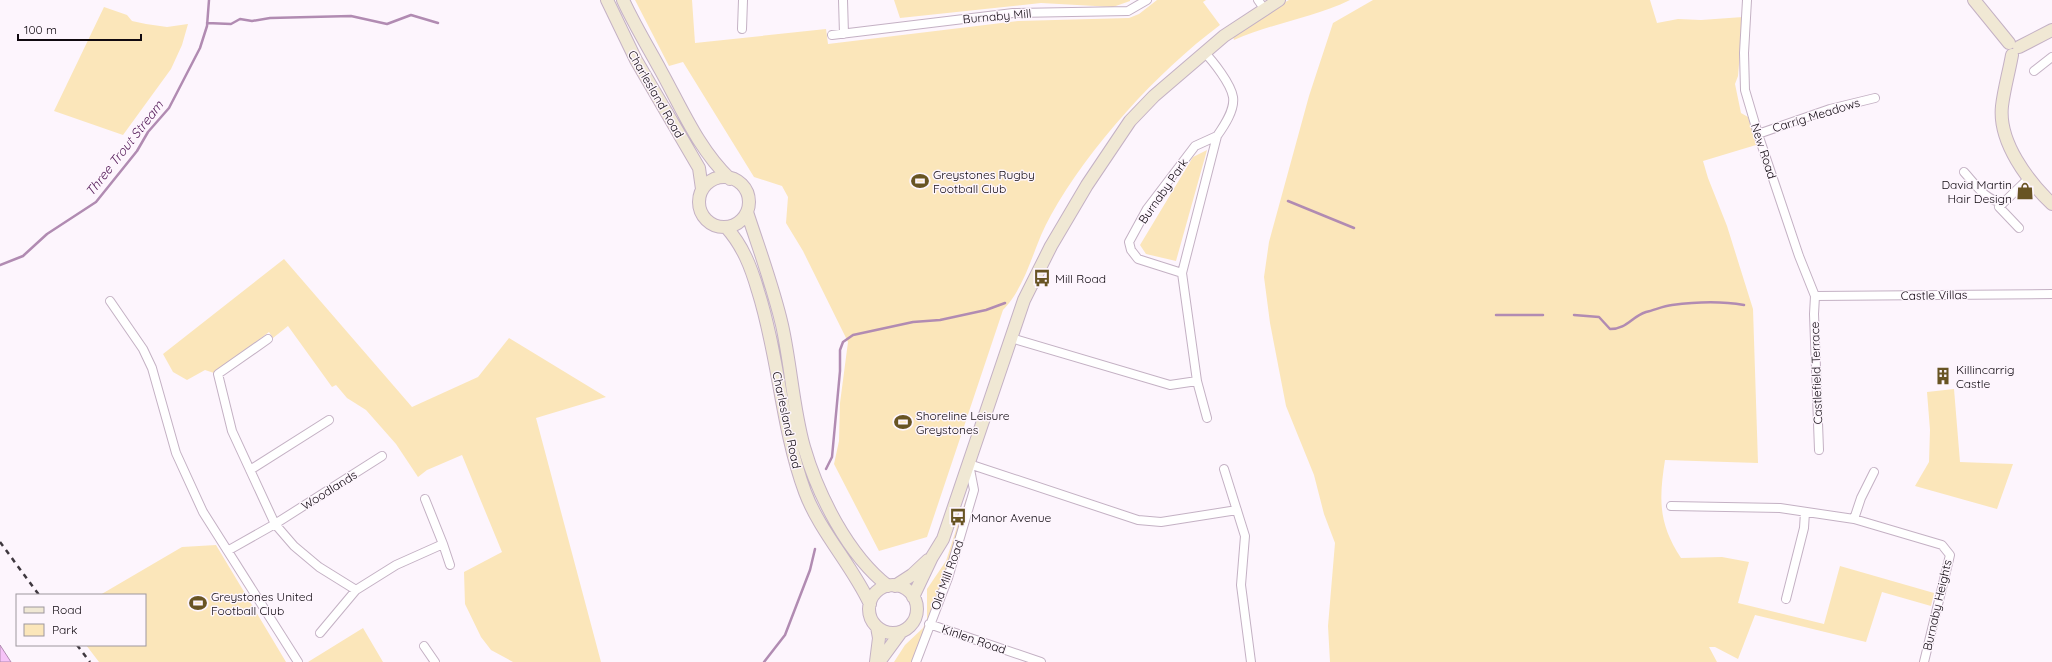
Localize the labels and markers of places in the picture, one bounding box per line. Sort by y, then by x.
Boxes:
place label: Greystones Rugby Football Club [933,167,1035,196]
sports icon: Greystones Rugby Football Club [910,171,930,191]
place label: David Martin Hair Design [1941,177,2012,206]
shop icon: David Martin Hair Design [2015,181,2035,201]
bus stop icon: Mill Road [1032,268,1052,288]
place label: Mill Road [1055,271,1106,286]
place label: Killincarrig Castle [1956,362,2014,391]
building icon: Killincarrig Castle [1933,366,1953,386]
place label: Shoreline Leisure Greystones [916,408,1010,437]
sports icon: Shoreline Leisure Greystones [893,412,913,432]
bus stop icon: Manor Avenue [948,507,968,527]
place label: Manor Avenue [971,510,1052,525]
place label: Greystones United Football Club [211,589,313,618]
sports icon: Greystones United Football Club [188,593,208,613]

